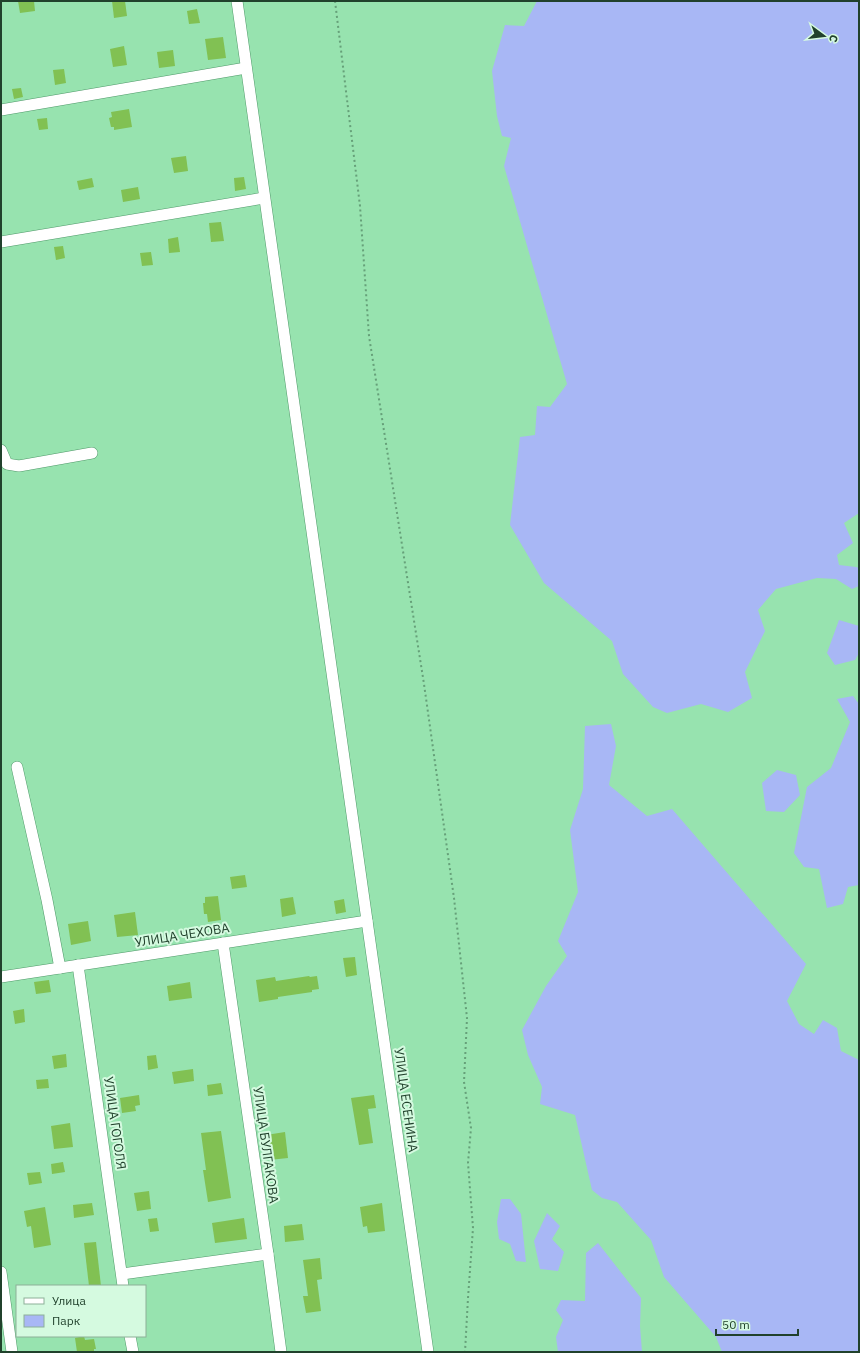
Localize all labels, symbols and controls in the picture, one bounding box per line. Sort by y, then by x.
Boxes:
north arrow [804,16,844,56]
text: С [826,33,841,44]
street label: УЛИЦА ЧЕХОВА [133,919,231,951]
street label: УЛИЦА ЕСЕНИНА [390,1047,422,1154]
street label: УЛИЦА ГОГОЛЯ [100,1076,130,1170]
street label: УЛИЦА БУЛГАКОВА [249,1085,283,1205]
legend [16,1285,146,1337]
text: Улица [52,1293,86,1308]
scale bar [716,1311,798,1337]
text: Парк [52,1313,81,1328]
text: 50 m [722,1317,750,1332]

